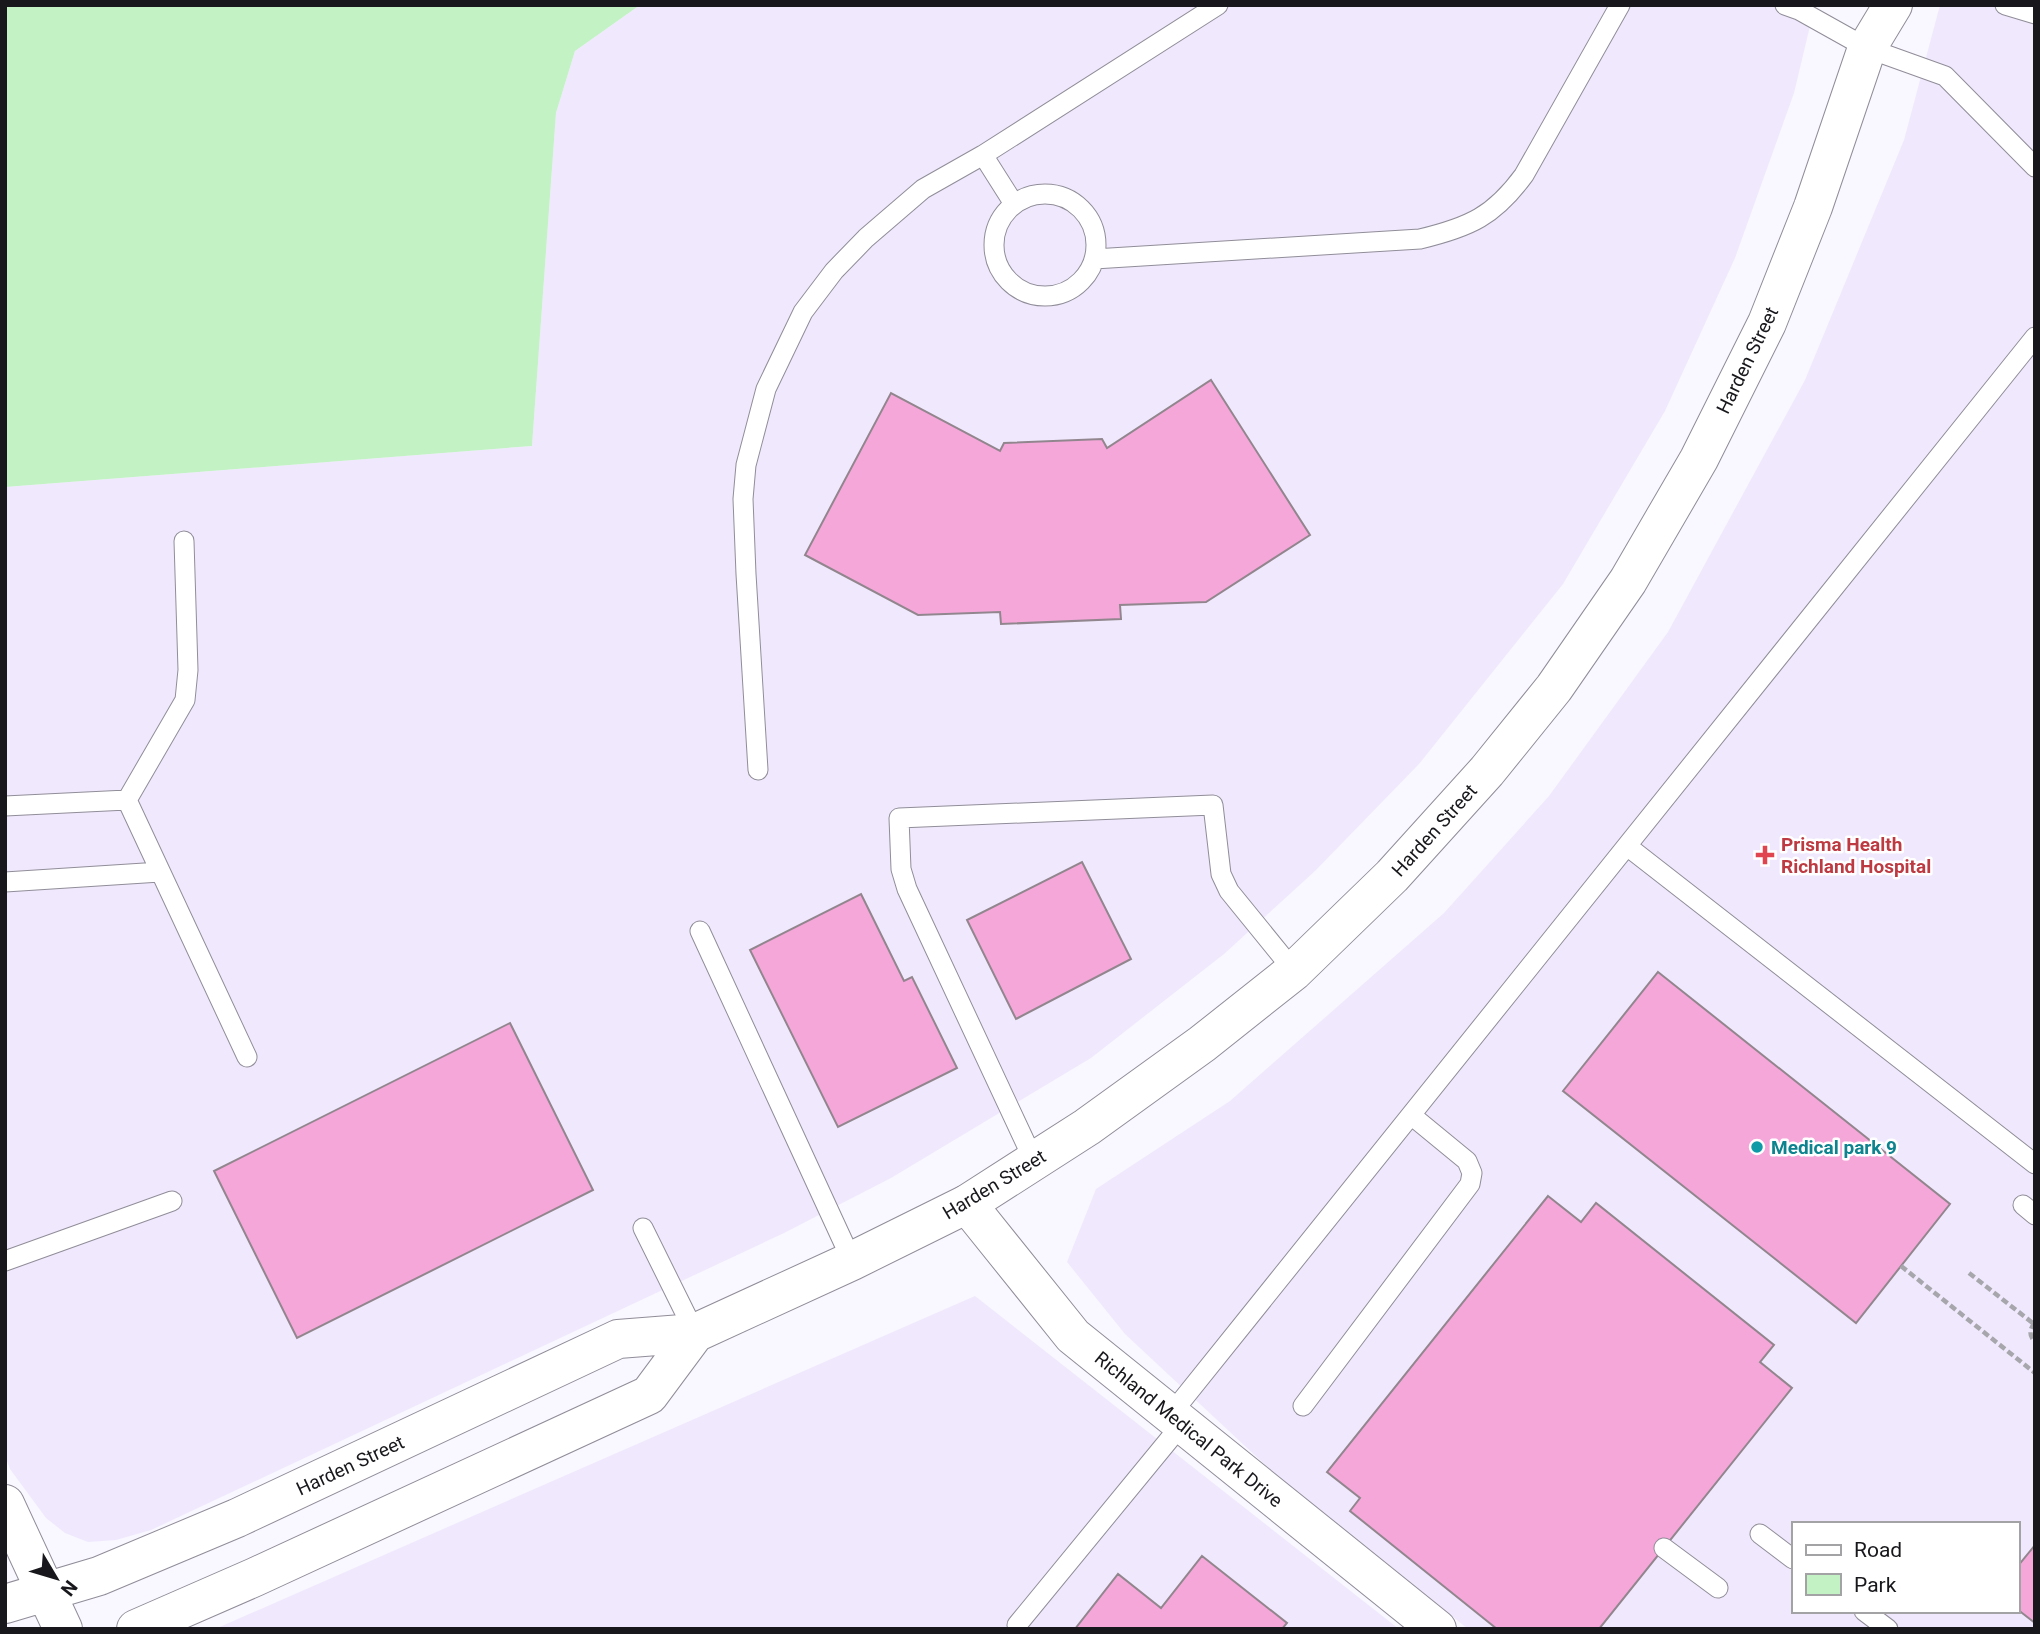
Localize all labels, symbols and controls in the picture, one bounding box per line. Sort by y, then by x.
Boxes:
street label: Harden Street [1712,303,1783,418]
street label: Harden Street [1387,779,1482,881]
place label: Prisma Health Richland Hospital [1781,833,1931,878]
marker: Prisma Health Richland Hospital [1755,845,1775,865]
place label: Medical park 9 [1771,1136,1897,1159]
marker: Medical park 9 [1749,1139,1765,1155]
street label: Harden Street [938,1145,1050,1224]
street label: Richland Medical Park Drive [1090,1347,1287,1512]
street label: Harden Street [293,1430,408,1500]
legend [1792,1522,2019,1613]
text: Road [1854,1538,1902,1562]
north arrow [21,1543,91,1613]
text: Park [1854,1573,1897,1597]
text: N [56,1576,82,1601]

